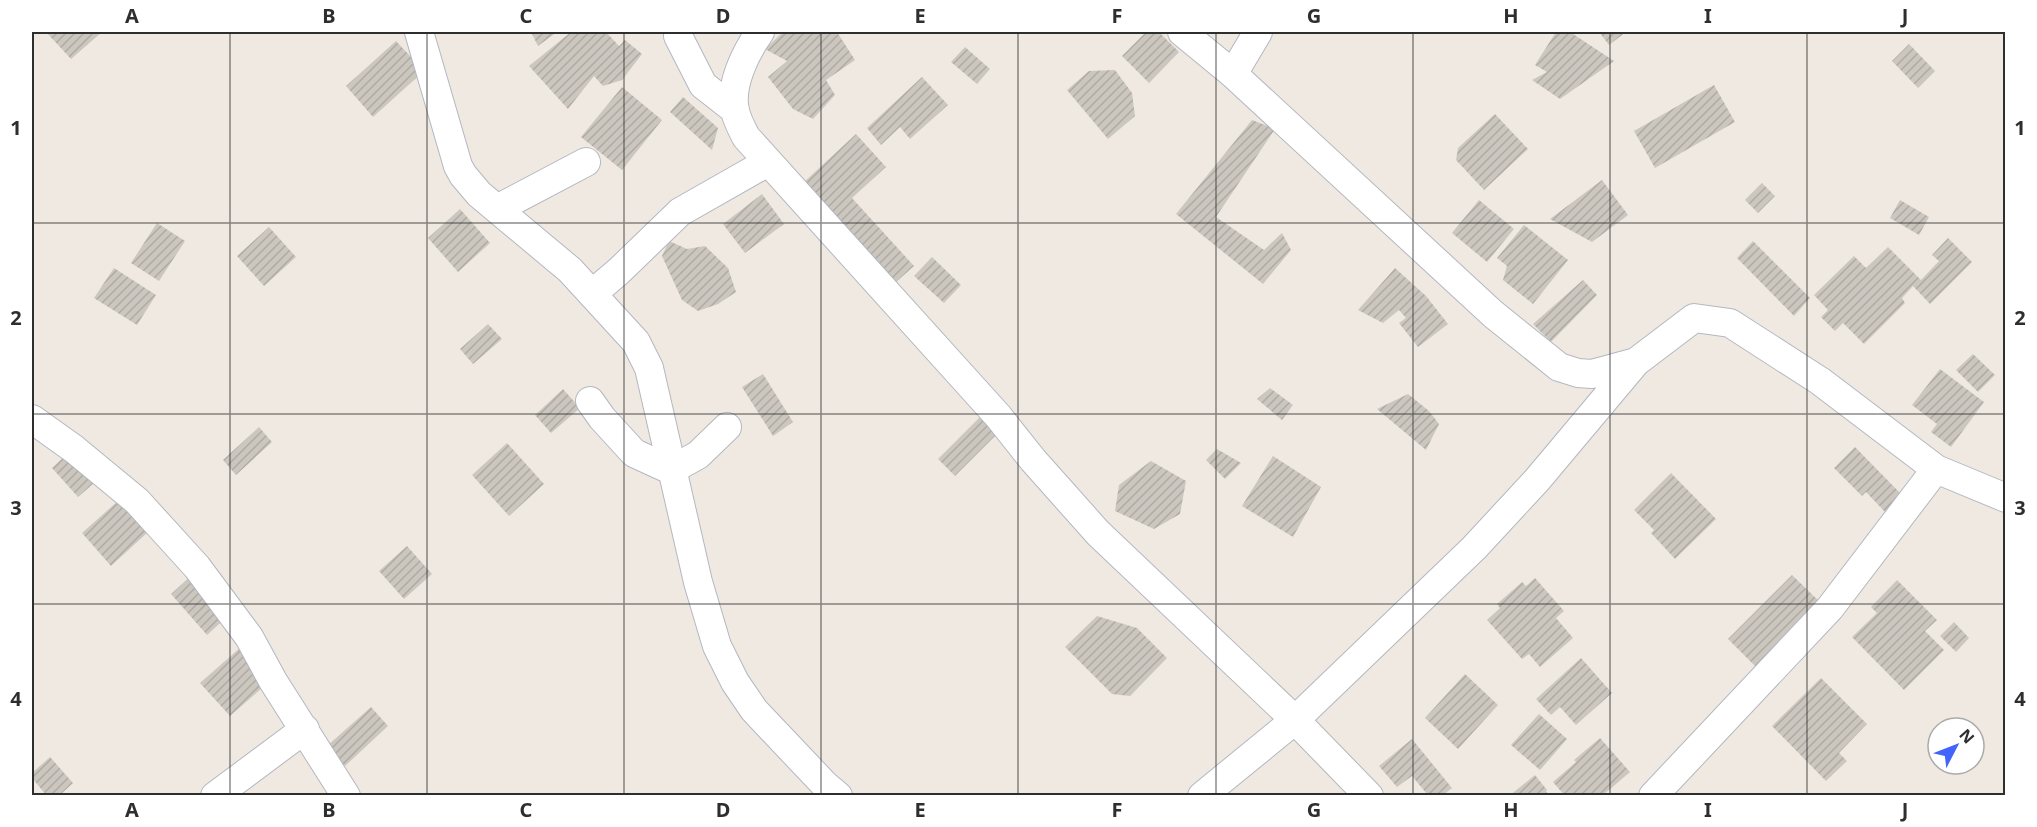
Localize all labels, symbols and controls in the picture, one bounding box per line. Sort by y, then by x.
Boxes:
text: A [125,2,139,29]
text: B [322,2,336,29]
text: C [520,2,533,29]
text: D [716,2,730,29]
text: E [914,2,926,29]
text: F [1112,2,1122,29]
text: G [1307,2,1321,29]
text: H [1503,2,1519,29]
text: I [1704,2,1712,29]
text: J [1900,2,1908,29]
text: 1 [10,114,22,141]
text: 1 [2014,114,2026,141]
text: 2 [10,304,22,331]
text: 2 [2014,304,2026,331]
text: 3 [10,494,22,521]
text: 3 [2014,494,2026,521]
text: 4 [10,685,22,712]
text: 4 [2014,685,2026,712]
north arrow [1926,716,1986,776]
text: N [1955,724,1980,748]
text: A [125,796,139,823]
text: B [322,796,336,823]
text: C [520,796,533,823]
text: D [716,796,730,823]
text: E [914,796,926,823]
text: F [1112,796,1122,823]
text: G [1307,796,1321,823]
text: H [1503,796,1519,823]
text: I [1704,796,1712,823]
text: J [1900,796,1908,823]

